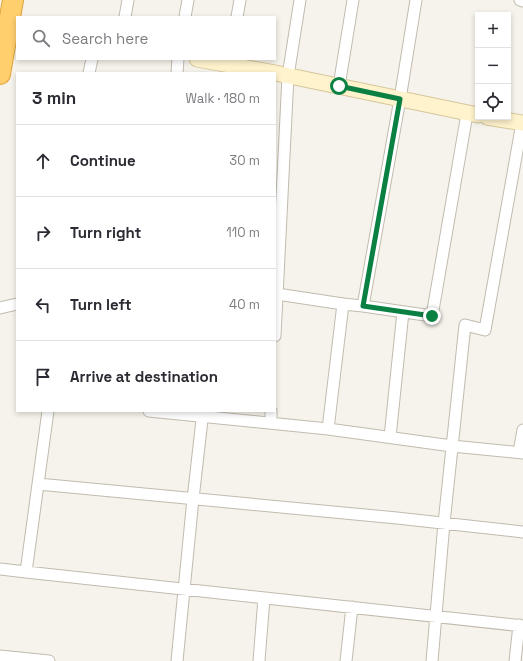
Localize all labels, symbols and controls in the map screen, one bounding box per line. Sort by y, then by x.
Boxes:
map controls [475,12,511,120]
button: + [475,12,511,48]
search box [16,16,276,60]
icon: search [30,27,52,49]
text: Search here [62,29,148,48]
button: − [475,48,511,84]
route start [330,77,348,95]
button: locate [475,84,511,120]
text: 3 min [32,87,76,109]
text: Walk · 180 m [186,90,260,107]
icon: ahead [32,150,54,172]
text: Continue [70,151,136,170]
text: 30 m [229,152,260,169]
icon: right [32,222,54,244]
text: Turn right [70,223,141,242]
text: 110 m [226,224,260,241]
icon: left [32,294,54,316]
text: Turn left [70,295,132,314]
text: 40 m [229,296,260,313]
route end [423,307,441,325]
icon: arrive [32,366,54,388]
text: Arrive at destination [70,367,218,386]

